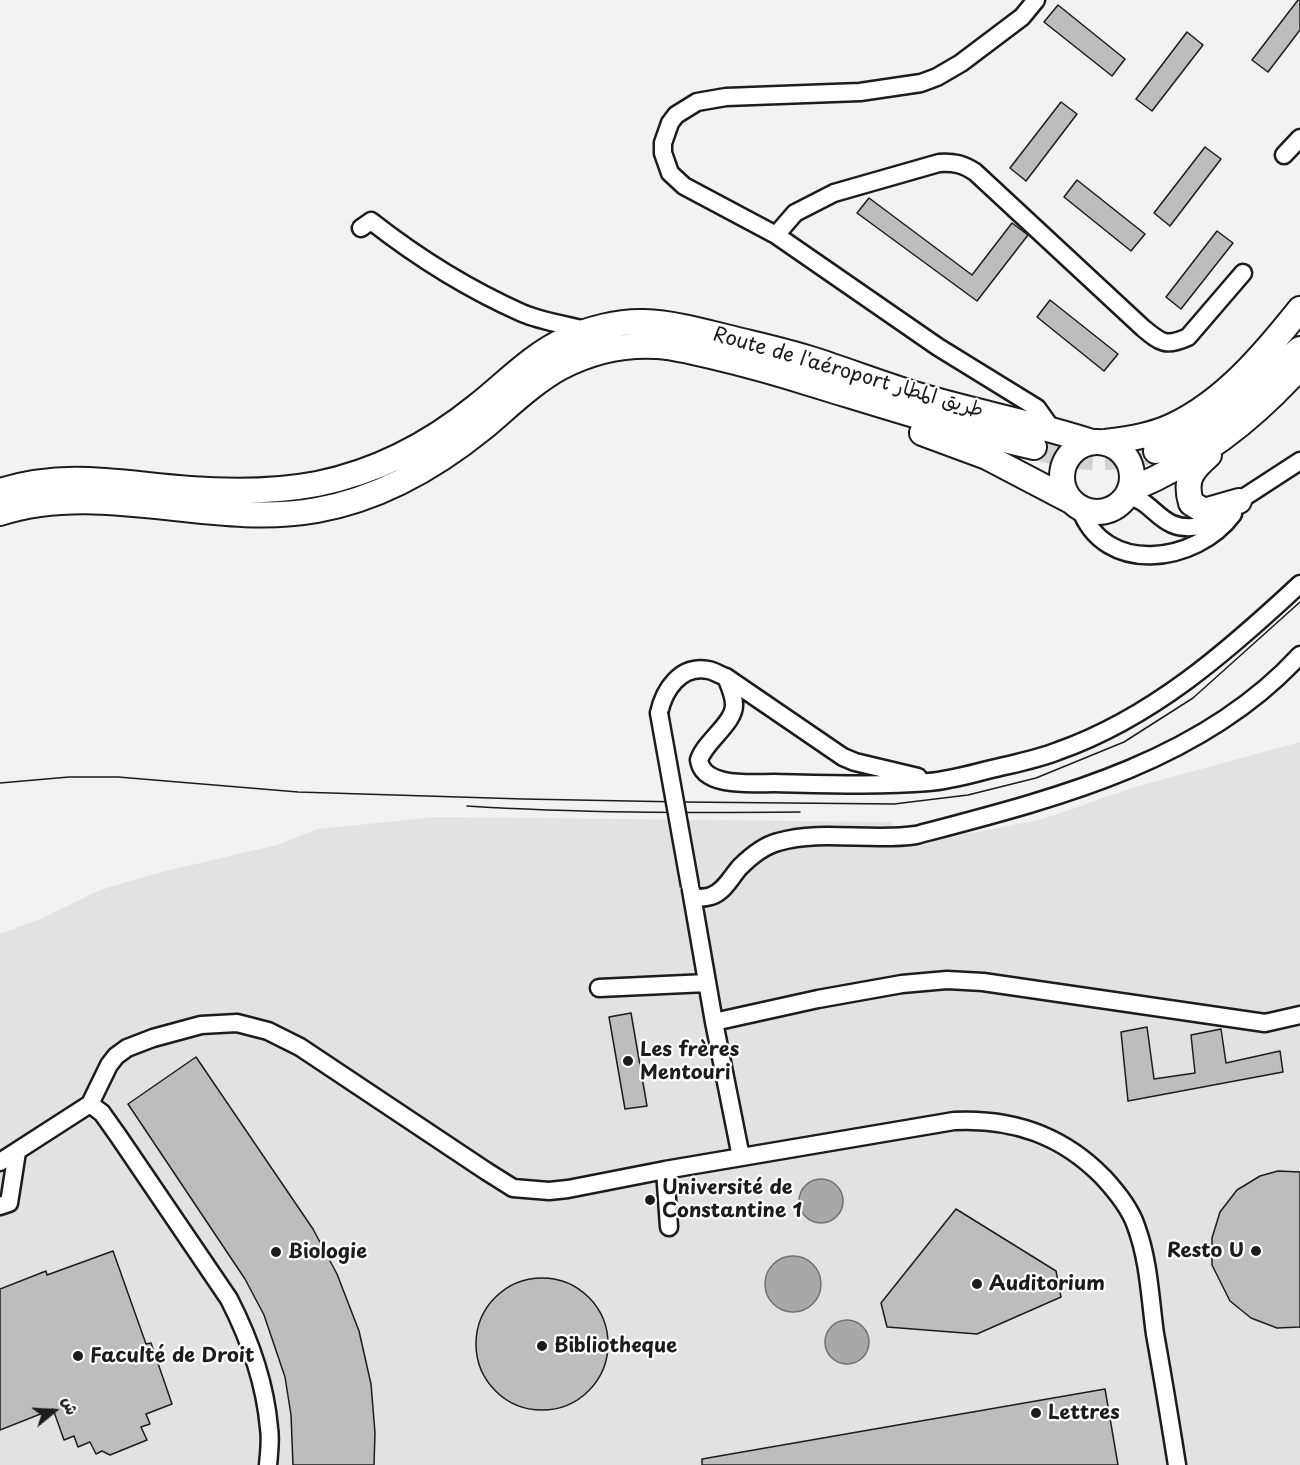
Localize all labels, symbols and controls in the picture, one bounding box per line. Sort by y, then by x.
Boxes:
street label: Route de l'aéroport طريق المطار [710,323,986,423]
place label: Les frères Mentouri [640,1038,739,1085]
marker: Les frères Mentouri [621,1054,635,1068]
place label: Université de Constantine 1 [662,1176,802,1223]
marker: Université de Constantine 1 [643,1193,657,1207]
place label: Resto U [1167,1239,1244,1263]
place label: Biologie [288,1240,367,1264]
marker: Resto U [1249,1244,1263,1258]
marker: Biologie [269,1245,283,1259]
place label: Auditorium [989,1272,1105,1296]
marker: Auditorium [970,1277,984,1291]
place label: Bibliotheque [554,1334,677,1358]
marker: Bibliotheque [535,1339,549,1353]
place label: Faculté de Droit [90,1344,255,1368]
marker: Faculté de Droit [71,1349,85,1363]
north arrow [24,1381,84,1441]
text: ش [57,1393,85,1418]
place label: Lettres [1048,1401,1120,1425]
marker: Lettres [1029,1406,1043,1420]

